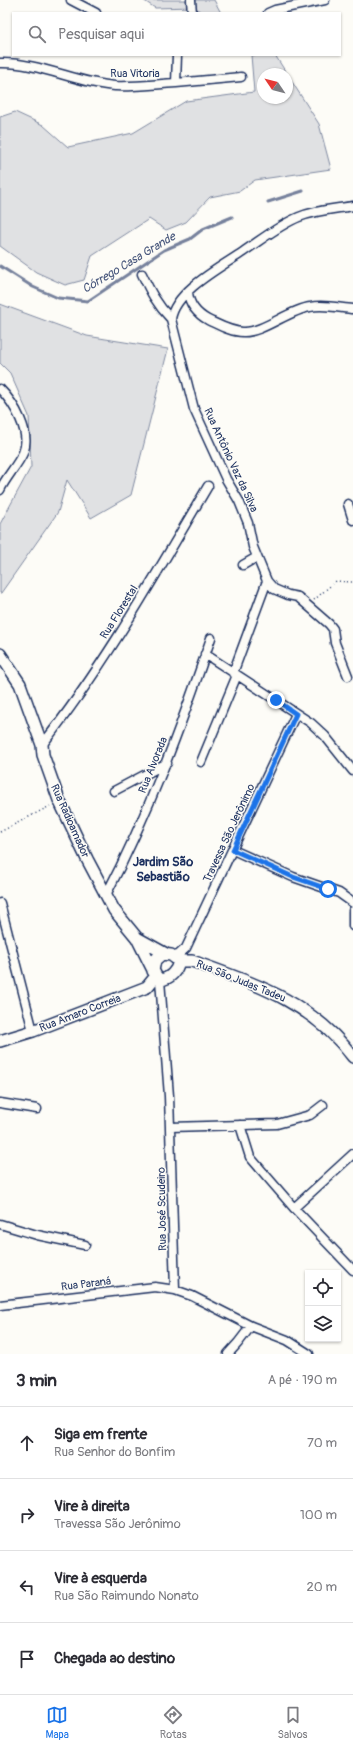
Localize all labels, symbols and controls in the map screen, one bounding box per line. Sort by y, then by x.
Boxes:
search box [12,12,341,56]
icon: search [26,23,48,45]
text: Pesquisar aqui [58,25,144,44]
street label: Rua Vitoria [110,67,160,80]
north arrow [257,68,293,104]
water label: Córrego Casa Grande [80,229,179,297]
street label: Rua Antônio Vaz da Silva [201,406,261,514]
street label: Rua Florestal [97,583,141,641]
route end [267,691,285,709]
street label: Rua Alvorada [136,735,170,795]
street label: Rua Radioamador [48,782,92,860]
street label: Travessa São Jerônimo [200,782,258,884]
district label: Jardim São Sebastião [133,854,193,885]
route start [319,880,337,898]
street label: Rua São Judas Tadeu [194,957,288,1005]
street label: Rua Amaro Correia [38,992,122,1034]
street label: Rua José Scudeiro [155,1167,169,1251]
map controls [305,1270,341,1342]
button: locate [305,1270,341,1306]
street label: Rua Paraná [60,1274,112,1294]
button: layers [305,1306,341,1342]
text: 3 min [16,1370,57,1391]
text: A pé · 190 m [268,1372,337,1388]
text: Siga em frente [54,1425,147,1444]
icon: ahead [16,1432,38,1454]
text: 70 m [307,1435,337,1451]
text: Rua Senhor do Bonfim [54,1444,175,1460]
text: Vire à direita [54,1497,130,1516]
icon: right [16,1504,38,1526]
text: 100 m [300,1507,337,1523]
text: Travessa São Jerônimo [54,1516,181,1532]
text: Vire à esquerda [54,1569,147,1588]
icon: left [16,1576,38,1598]
text: 20 m [306,1579,337,1595]
text: Rua São Raimundo Nonato [54,1588,199,1604]
icon: arrive [16,1648,38,1670]
text: Chegada ao destino [54,1649,175,1668]
tab: Mapa [45,1704,69,1741]
tab: Rotas [160,1704,187,1741]
tab: Salvos [278,1704,307,1741]

